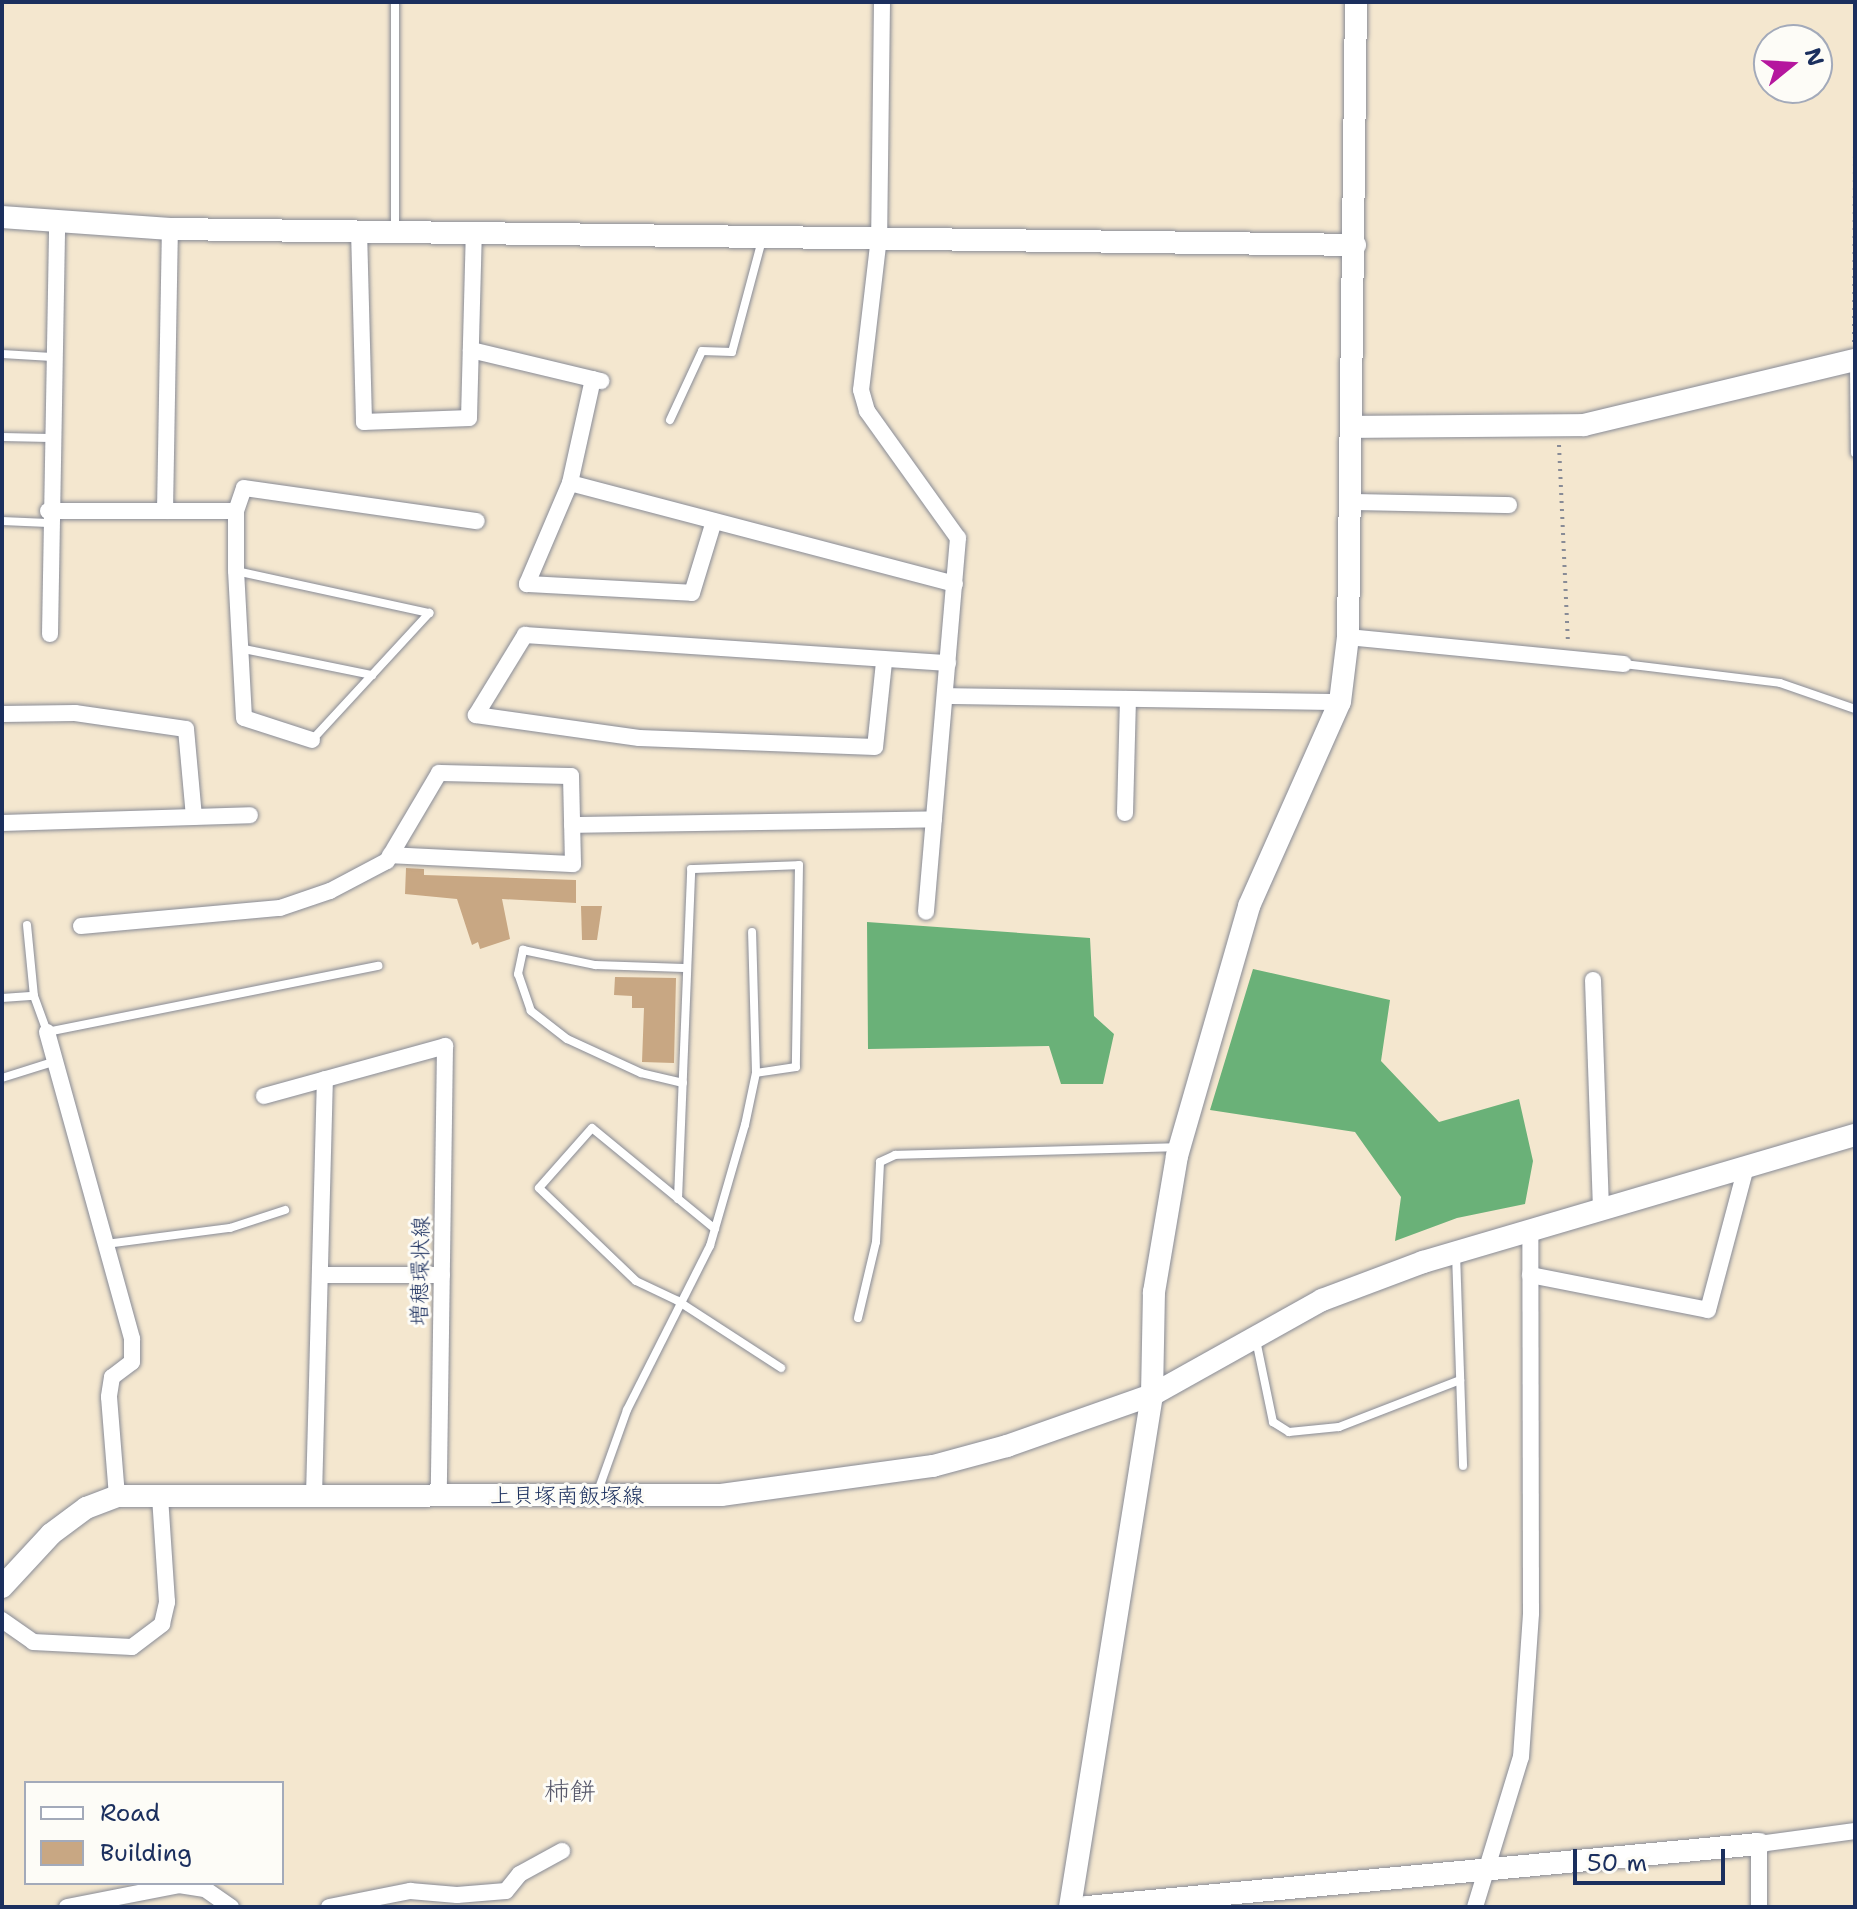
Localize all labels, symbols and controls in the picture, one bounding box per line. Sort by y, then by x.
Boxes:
north arrow [1753,24,1833,104]
text: N [1798,44,1831,70]
street label: 増穂環状線 [406,1216,434,1326]
street label: 上貝塚南飯塚線 [490,1483,644,1509]
district label: 柿餅 [544,1775,596,1807]
legend [24,1781,284,1885]
text: Road [100,1797,160,1829]
scale bar [1577,1833,1729,1883]
text: Building [100,1837,192,1869]
text: 50 m [1587,1847,1647,1879]

